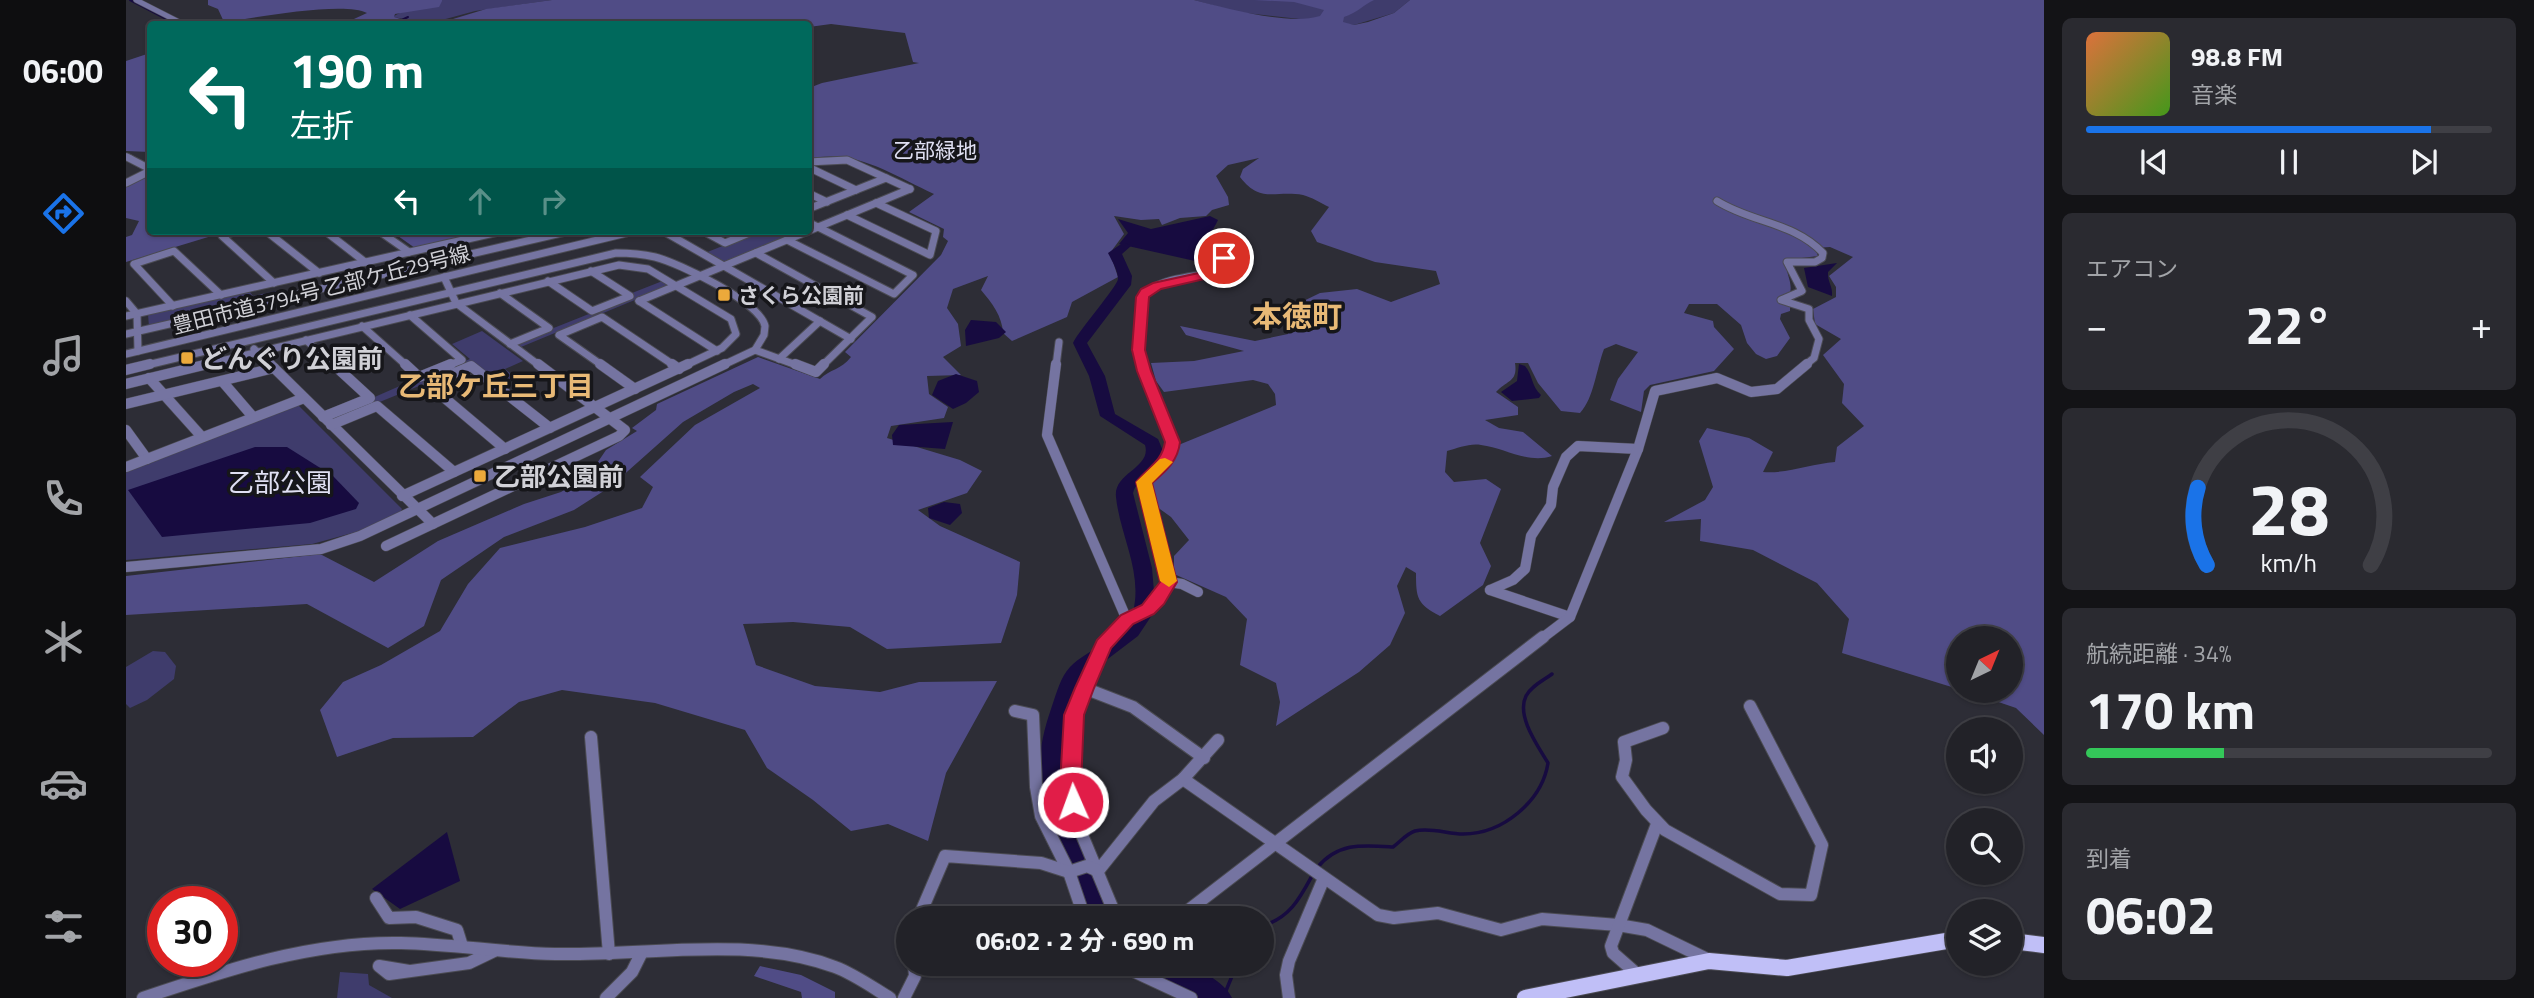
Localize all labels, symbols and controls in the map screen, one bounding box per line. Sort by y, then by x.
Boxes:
text: 190 m [290,32,424,107]
text: 98.8 FM [2191,37,2283,76]
text: 06:00 [23,47,103,95]
icon: left [175,49,266,140]
text: 音楽 [2191,77,2237,112]
text: 左折 [290,101,354,149]
park label: 乙部緑地 [893,134,977,166]
icon: previous [2135,143,2173,181]
icon: pause [2270,143,2308,181]
icon: next [2405,143,2443,181]
icon: left [388,182,426,220]
icon: ahead [461,182,499,220]
icon: right [534,182,572,220]
icon: directions [39,189,88,238]
pin [1194,228,1254,288]
street label: 豊田市道3794号 乙部ケ丘29号線 [169,236,473,342]
icon: arrive [1205,239,1243,277]
text: エアコン [2086,251,2178,286]
place label: さくら公園前 [738,279,864,311]
text: 22° [2245,285,2333,364]
marker: さくら公園前 [716,287,732,303]
district label: 本徳町 [1252,293,1342,339]
text: − [2086,296,2107,354]
text: + [2471,296,2492,354]
icon: music [39,331,88,380]
place label: どんぐり公園前 [201,339,383,378]
marker: どんぐり公園前 [179,350,195,366]
district label: 乙部ケ丘三丁目 [398,364,594,407]
text: 28 [2248,453,2330,563]
place label: 乙部公園前 [494,457,624,496]
park label: 乙部公園 [228,463,332,502]
marker: 乙部公園前 [472,468,488,484]
icon: phone [39,474,88,523]
text: km/h [2261,544,2317,582]
icon: climate [39,617,88,666]
north arrow [1946,626,2023,704]
map controls [1946,626,2023,976]
text: 航続距離 · 34% [2086,636,2232,671]
text: 170 km [2086,670,2255,749]
button: sound [1946,717,2023,794]
icon: car [39,759,88,808]
position arrow [1036,765,1110,839]
button: search [1946,808,2023,885]
text: 到着 [2086,841,2132,876]
text: 06:02 [2086,875,2216,954]
speed limit sign: 30 [147,886,238,977]
button: layers [1946,899,2023,976]
icon: filters [39,902,88,951]
text: 06:02 · 2 分 · 690 m [976,921,1194,960]

